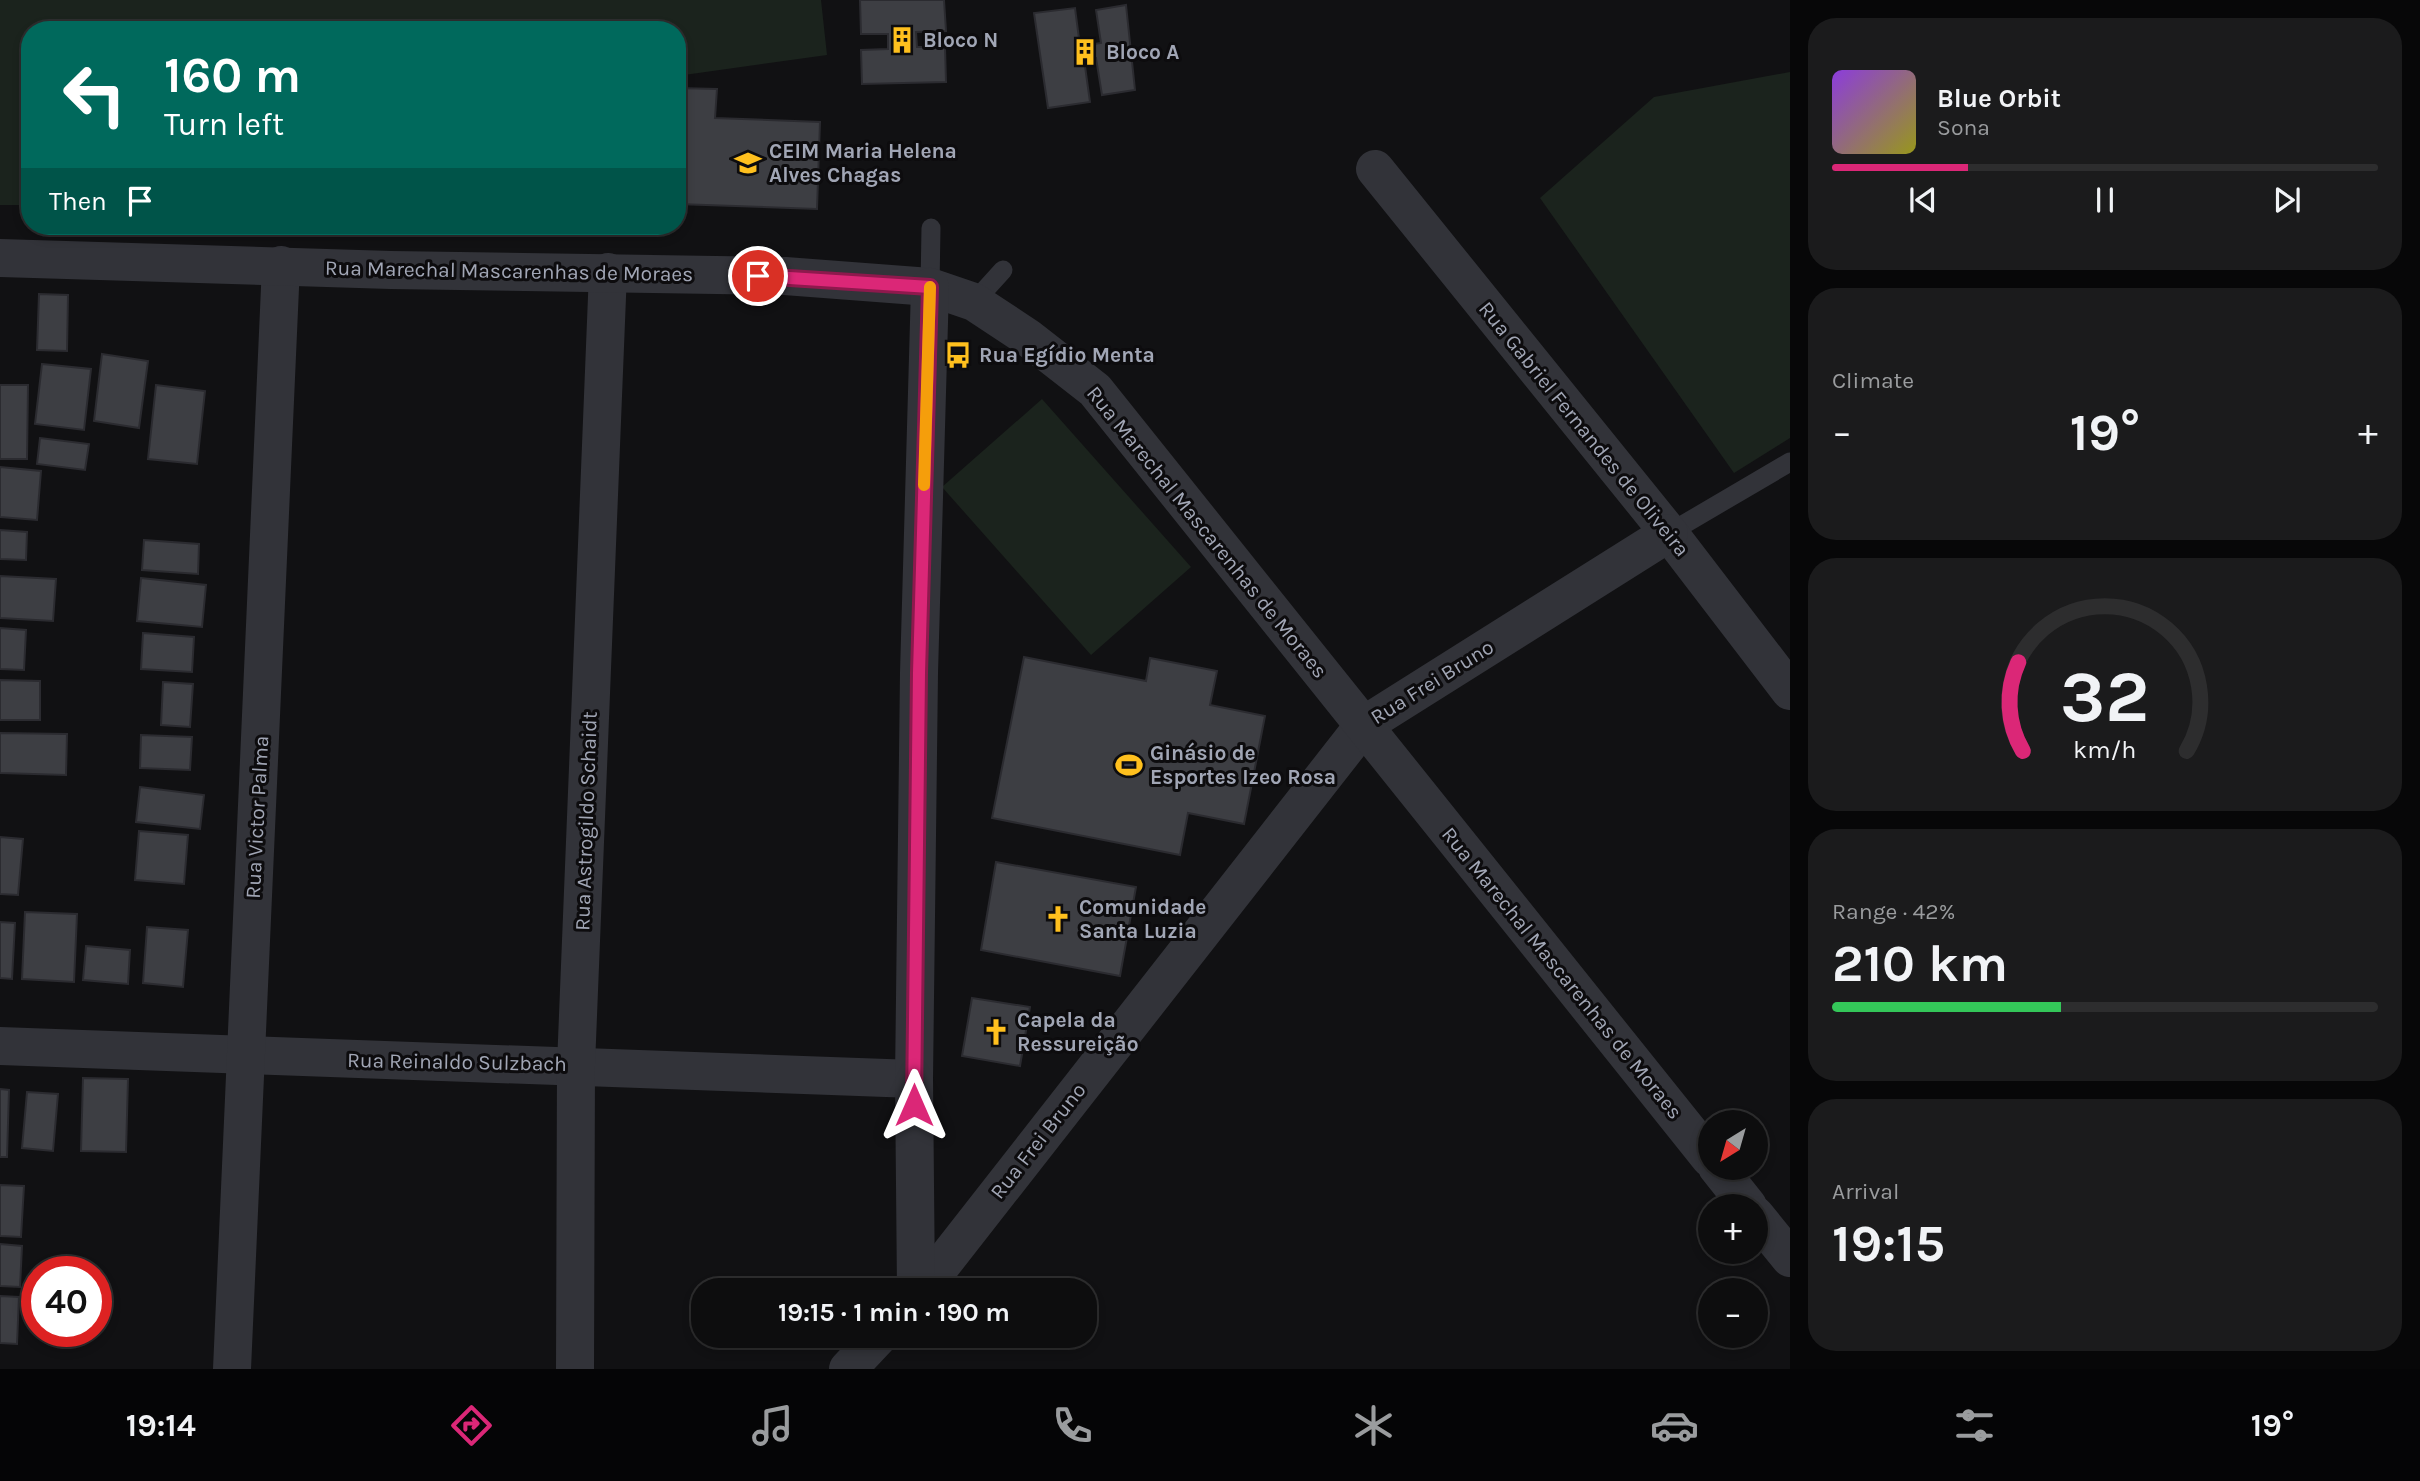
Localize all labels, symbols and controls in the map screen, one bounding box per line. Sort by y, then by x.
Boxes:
building icon: Bloco N [887,25,917,55]
place label: Bloco N [923,28,998,52]
building icon: Bloco A [1070,37,1100,67]
place label: Bloco A [1106,40,1179,64]
text: 160 m [164,47,301,104]
icon: left [49,49,140,140]
text: Blue Orbit [1937,83,2061,114]
text: Turn left [164,106,284,143]
text: Sona [1937,114,1990,141]
place label: CEIM Maria Helena Alves Chagas [769,139,957,187]
school or university icon: CEIM Maria Helena Alves Chagas [733,148,763,178]
icon: previous [1904,181,1942,219]
icon: pause [2086,181,2124,219]
icon: next [2268,181,2306,219]
icon: arrive [121,182,159,220]
text: Then [49,186,107,217]
pin [728,246,788,306]
street label: Rua Marechal Mascarenhas de Moraes [325,256,693,286]
icon: arrive [739,257,777,295]
street label: Rua Gabriel Fernandes de Oliveira [1474,297,1694,561]
bus stop icon: Rua Egídio Menta [943,340,973,370]
place label: Rua Egídio Menta [979,343,1155,367]
text: Climate [1832,367,1914,394]
street label: Rua Marechal Mascarenhas de Moraes [1082,381,1332,683]
text: 19° [2070,402,2140,463]
text: − [1832,410,1852,455]
text: + [2358,410,2378,455]
street label: Rua Frei Bruno [1366,635,1498,729]
text: 32 [2060,654,2150,739]
street label: Rua Astrogildo Schaidt [570,711,602,931]
text: km/h [2073,734,2137,763]
street label: Rua Victor Palma [241,735,273,899]
place label: Ginásio de Esportes Izeo Rosa [1150,741,1336,789]
sports icon: Ginásio de Esportes Izeo Rosa [1114,750,1144,780]
street label: Rua Marechal Mascarenhas de Moraes [1437,822,1687,1124]
place label: Comunidade Santa Luzia [1079,895,1206,943]
text: Range · 42% [1832,898,1955,925]
church icon: Comunidade Santa Luzia [1043,904,1073,934]
text: 210 km [1832,933,2008,994]
place label: Capela da Ressureição [1017,1008,1139,1056]
church icon: Capela da Ressureição [981,1017,1011,1047]
street label: Rua Reinaldo Sulzbach [347,1048,567,1076]
position arrow [877,1068,951,1142]
street label: Rua Frei Bruno [985,1078,1091,1204]
north arrow [1698,1110,1768,1180]
map controls [1698,1110,1768,1348]
text: Arrival [1832,1178,1899,1205]
button: + [1698,1194,1768,1264]
text: 19:15 [1832,1213,1945,1274]
speed limit sign: 40 [21,1256,112,1347]
button: − [1698,1278,1768,1348]
text: 19:15 · 1 min · 190 m [778,1297,1010,1328]
icon: directions [447,1401,496,1450]
icon: music [748,1401,797,1450]
icon: phone [1048,1401,1097,1450]
icon: climate [1349,1401,1398,1450]
icon: car [1650,1401,1699,1450]
icon: filters [1950,1401,1999,1450]
text: 19:14 [126,1407,196,1444]
text: 19° [2251,1407,2294,1444]

